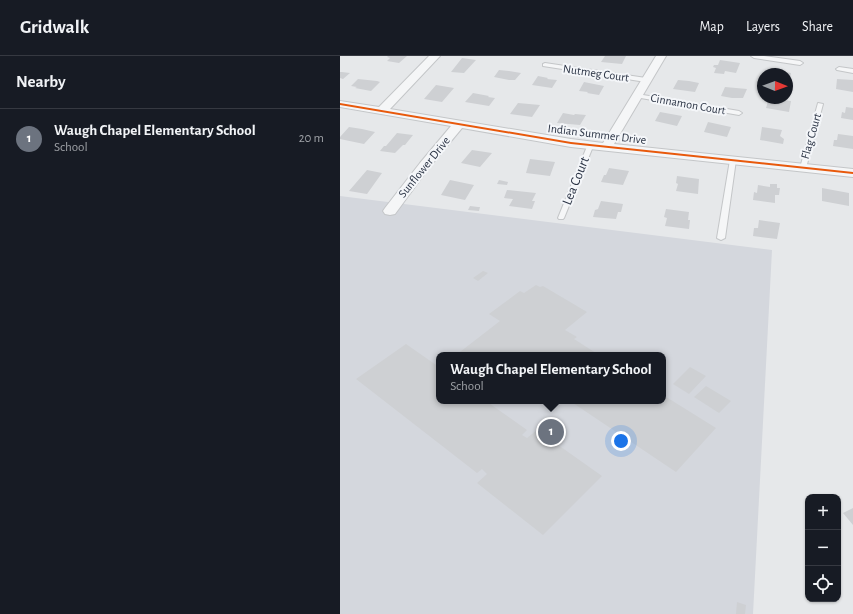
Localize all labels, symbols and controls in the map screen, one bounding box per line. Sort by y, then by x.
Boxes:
text: Gridwalk [20,18,89,37]
text: Map [699,20,724,34]
text: Layers [746,20,780,34]
text: Share [802,20,833,34]
street label: Nutmeg Court [562,62,630,84]
north arrow [757,68,793,104]
text: Nearby [16,73,66,90]
street label: Cinnamon Court [650,91,727,117]
street label: Flag Court [799,112,823,160]
street label: Indian Summer Drive [547,122,647,146]
text: Waugh Chapel Elementary School [54,123,256,138]
text: 1 [27,132,31,145]
text: 20 m [299,132,324,145]
street label: Sunflower Drive [396,134,452,200]
text: School [54,141,88,154]
street label: Lea Court [560,154,592,207]
popup [436,352,666,404]
text: Waugh Chapel Elementary School [450,362,652,377]
text: School [450,380,484,393]
pin: 1 [538,417,564,447]
your location [611,431,631,451]
map controls [805,494,841,602]
button: + [805,494,841,530]
button: − [805,530,841,566]
button: locate [805,566,841,602]

